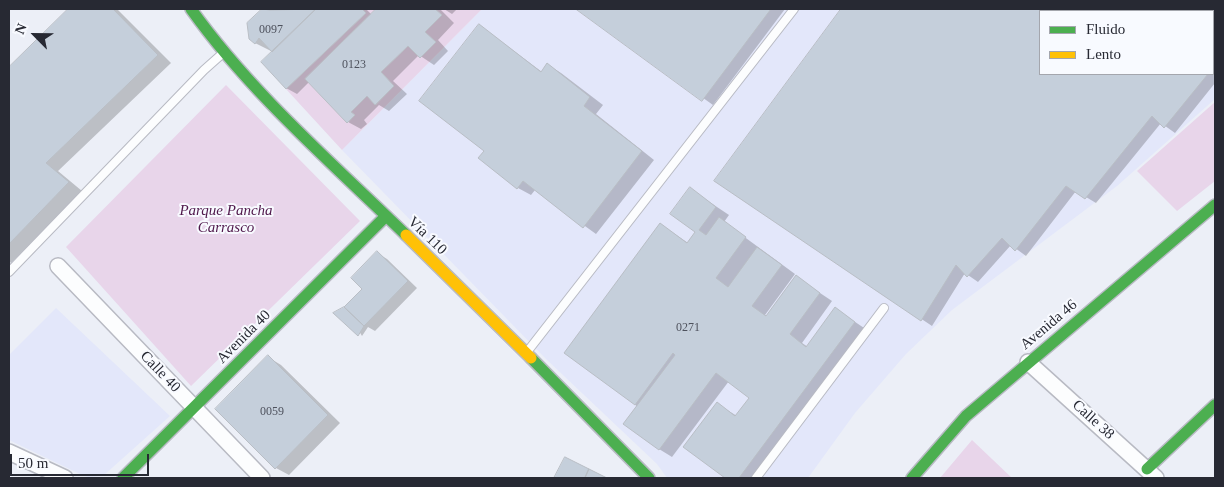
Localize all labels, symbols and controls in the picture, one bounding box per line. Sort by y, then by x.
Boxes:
north arrow [10,10,60,60]
legend [1039,10,1214,75]
text: N [12,21,30,37]
text: Fluido [1086,21,1125,37]
house number: 0097 [259,23,283,37]
text: Lento [1086,46,1121,62]
house number: 0123 [342,58,366,72]
park label: Parque Pancha Carrasco [179,202,273,237]
street label: Vía 110 [404,213,450,259]
street label: Avenida 46 [1017,296,1081,354]
street label: Avenida 40 [213,306,275,368]
house number: 0271 [676,321,700,335]
street label: Calle 40 [136,348,184,396]
street label: Calle 38 [1068,396,1118,444]
house number: 0059 [260,405,284,419]
scale bar [12,444,151,476]
text: 50 m [18,455,48,471]

